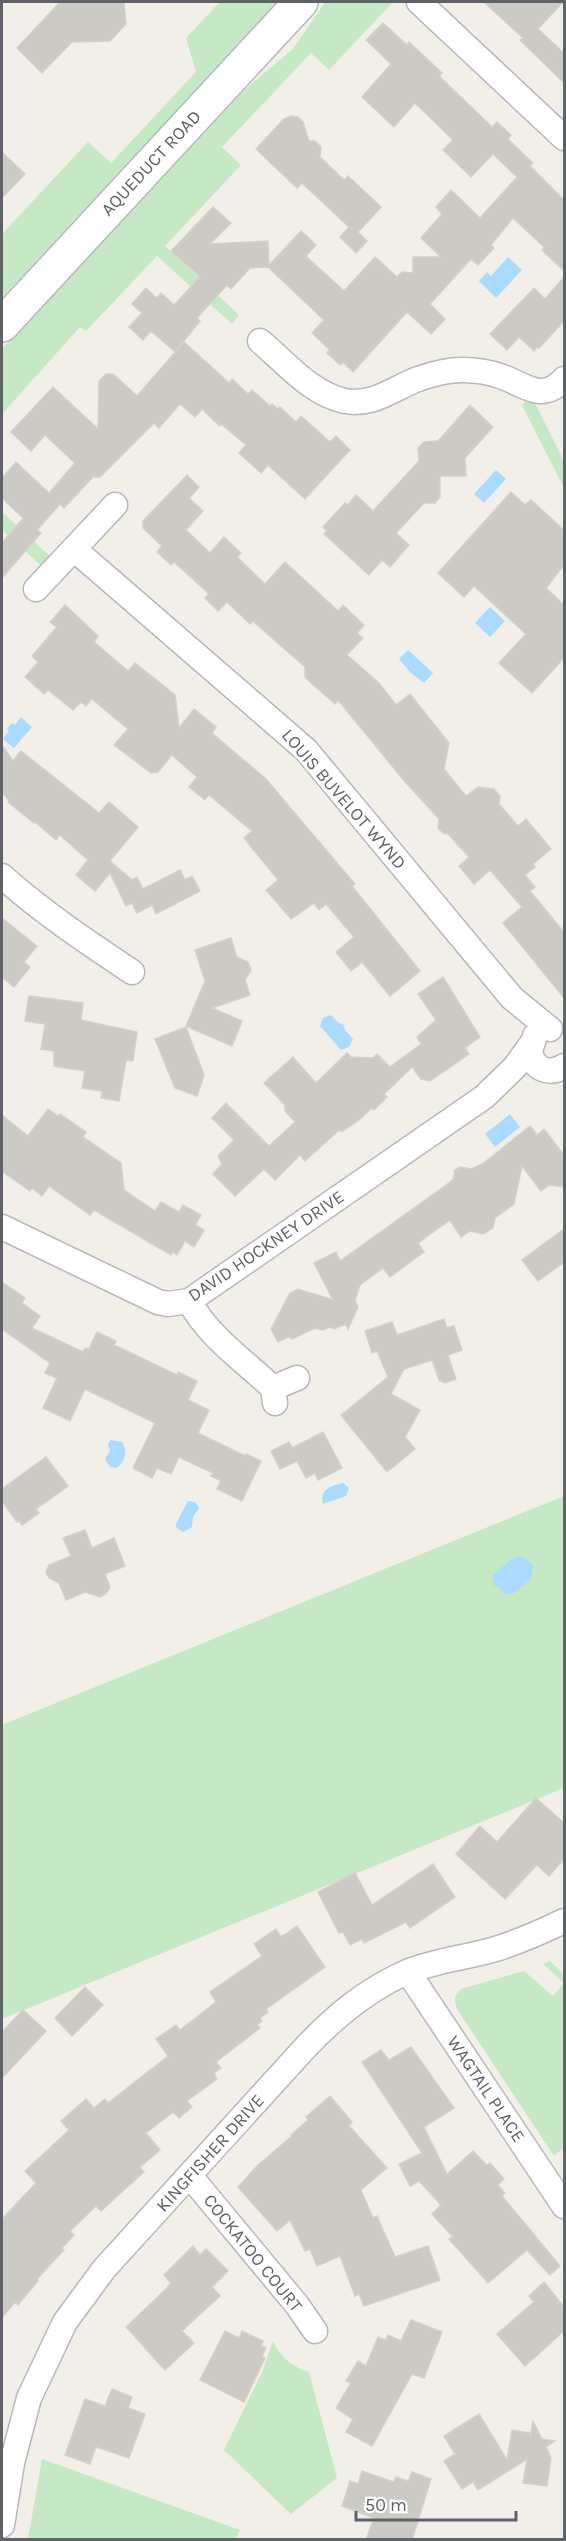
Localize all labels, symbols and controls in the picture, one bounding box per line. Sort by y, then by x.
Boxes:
street label: AQUEDUCT ROAD [96,105,206,221]
street label: LOUIS BUVELOT WYND [277,724,411,874]
street label: DAVID HOCKNEY DRIVE [184,1186,348,1306]
street label: WAGTAIL PLACE [442,2032,530,2146]
street label: KINGFISHER DRIVE [151,2090,269,2216]
street label: COCKATOO COURT [199,2190,307,2316]
scale bar [356,2484,516,2522]
text: 50 m [365,2494,407,2516]

